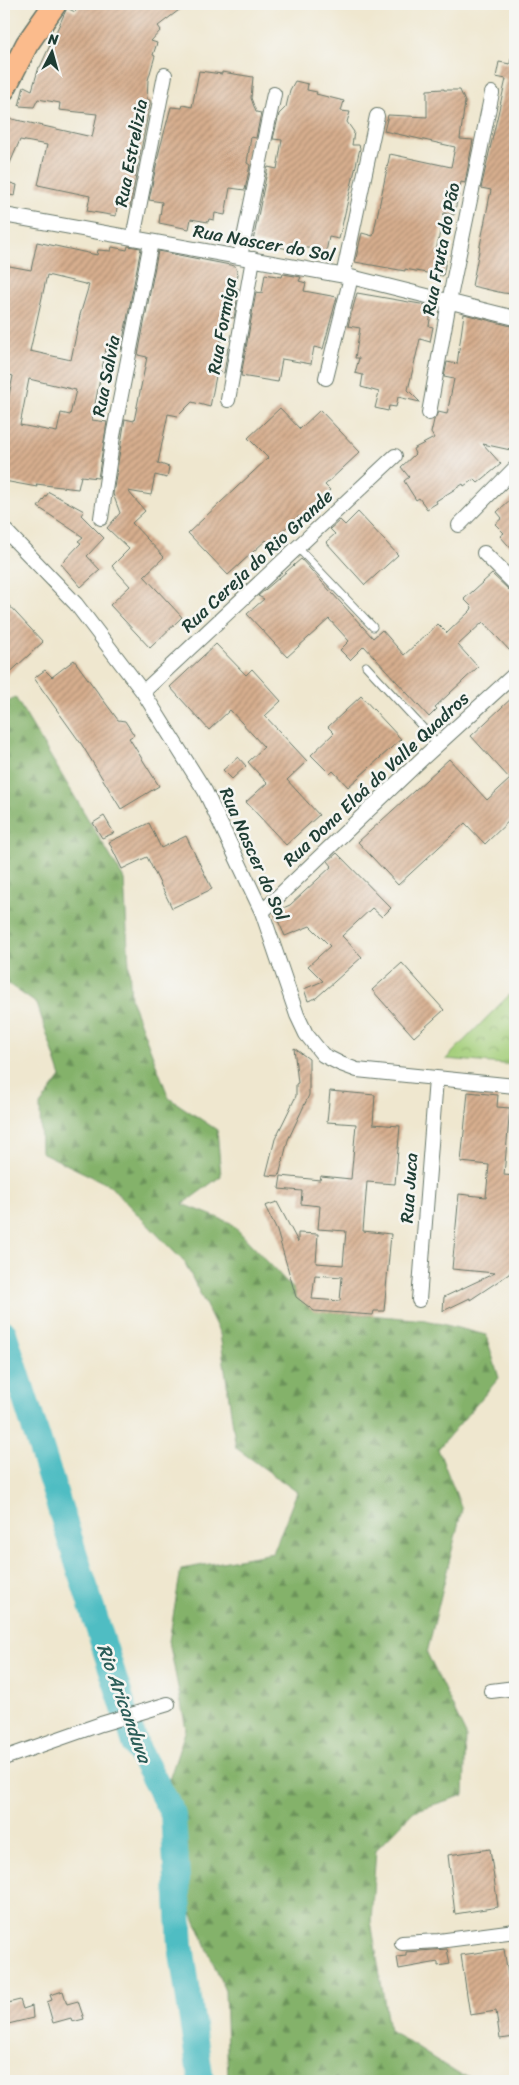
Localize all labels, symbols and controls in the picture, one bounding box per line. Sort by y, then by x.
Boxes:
text: N [46,27,60,53]
north arrow [28,28,78,78]
street label: Rua Estrelizia [105,96,157,210]
street label: Rua Fruta do Pão [412,180,470,318]
street label: Rua Nascer do Sol [191,215,338,271]
street label: Rua Formiga [198,274,246,377]
street label: Rua Salvia [82,332,130,419]
street label: Rua Cereja do Rio Grande [173,481,341,641]
street label: Rua Dona Eloá do Valle Quadros [275,683,477,875]
street label: Rua Nascer do Sol [210,782,298,927]
street label: Rua Juca [391,1152,427,1224]
water label: Rio Aricanduva [88,1639,162,1769]

